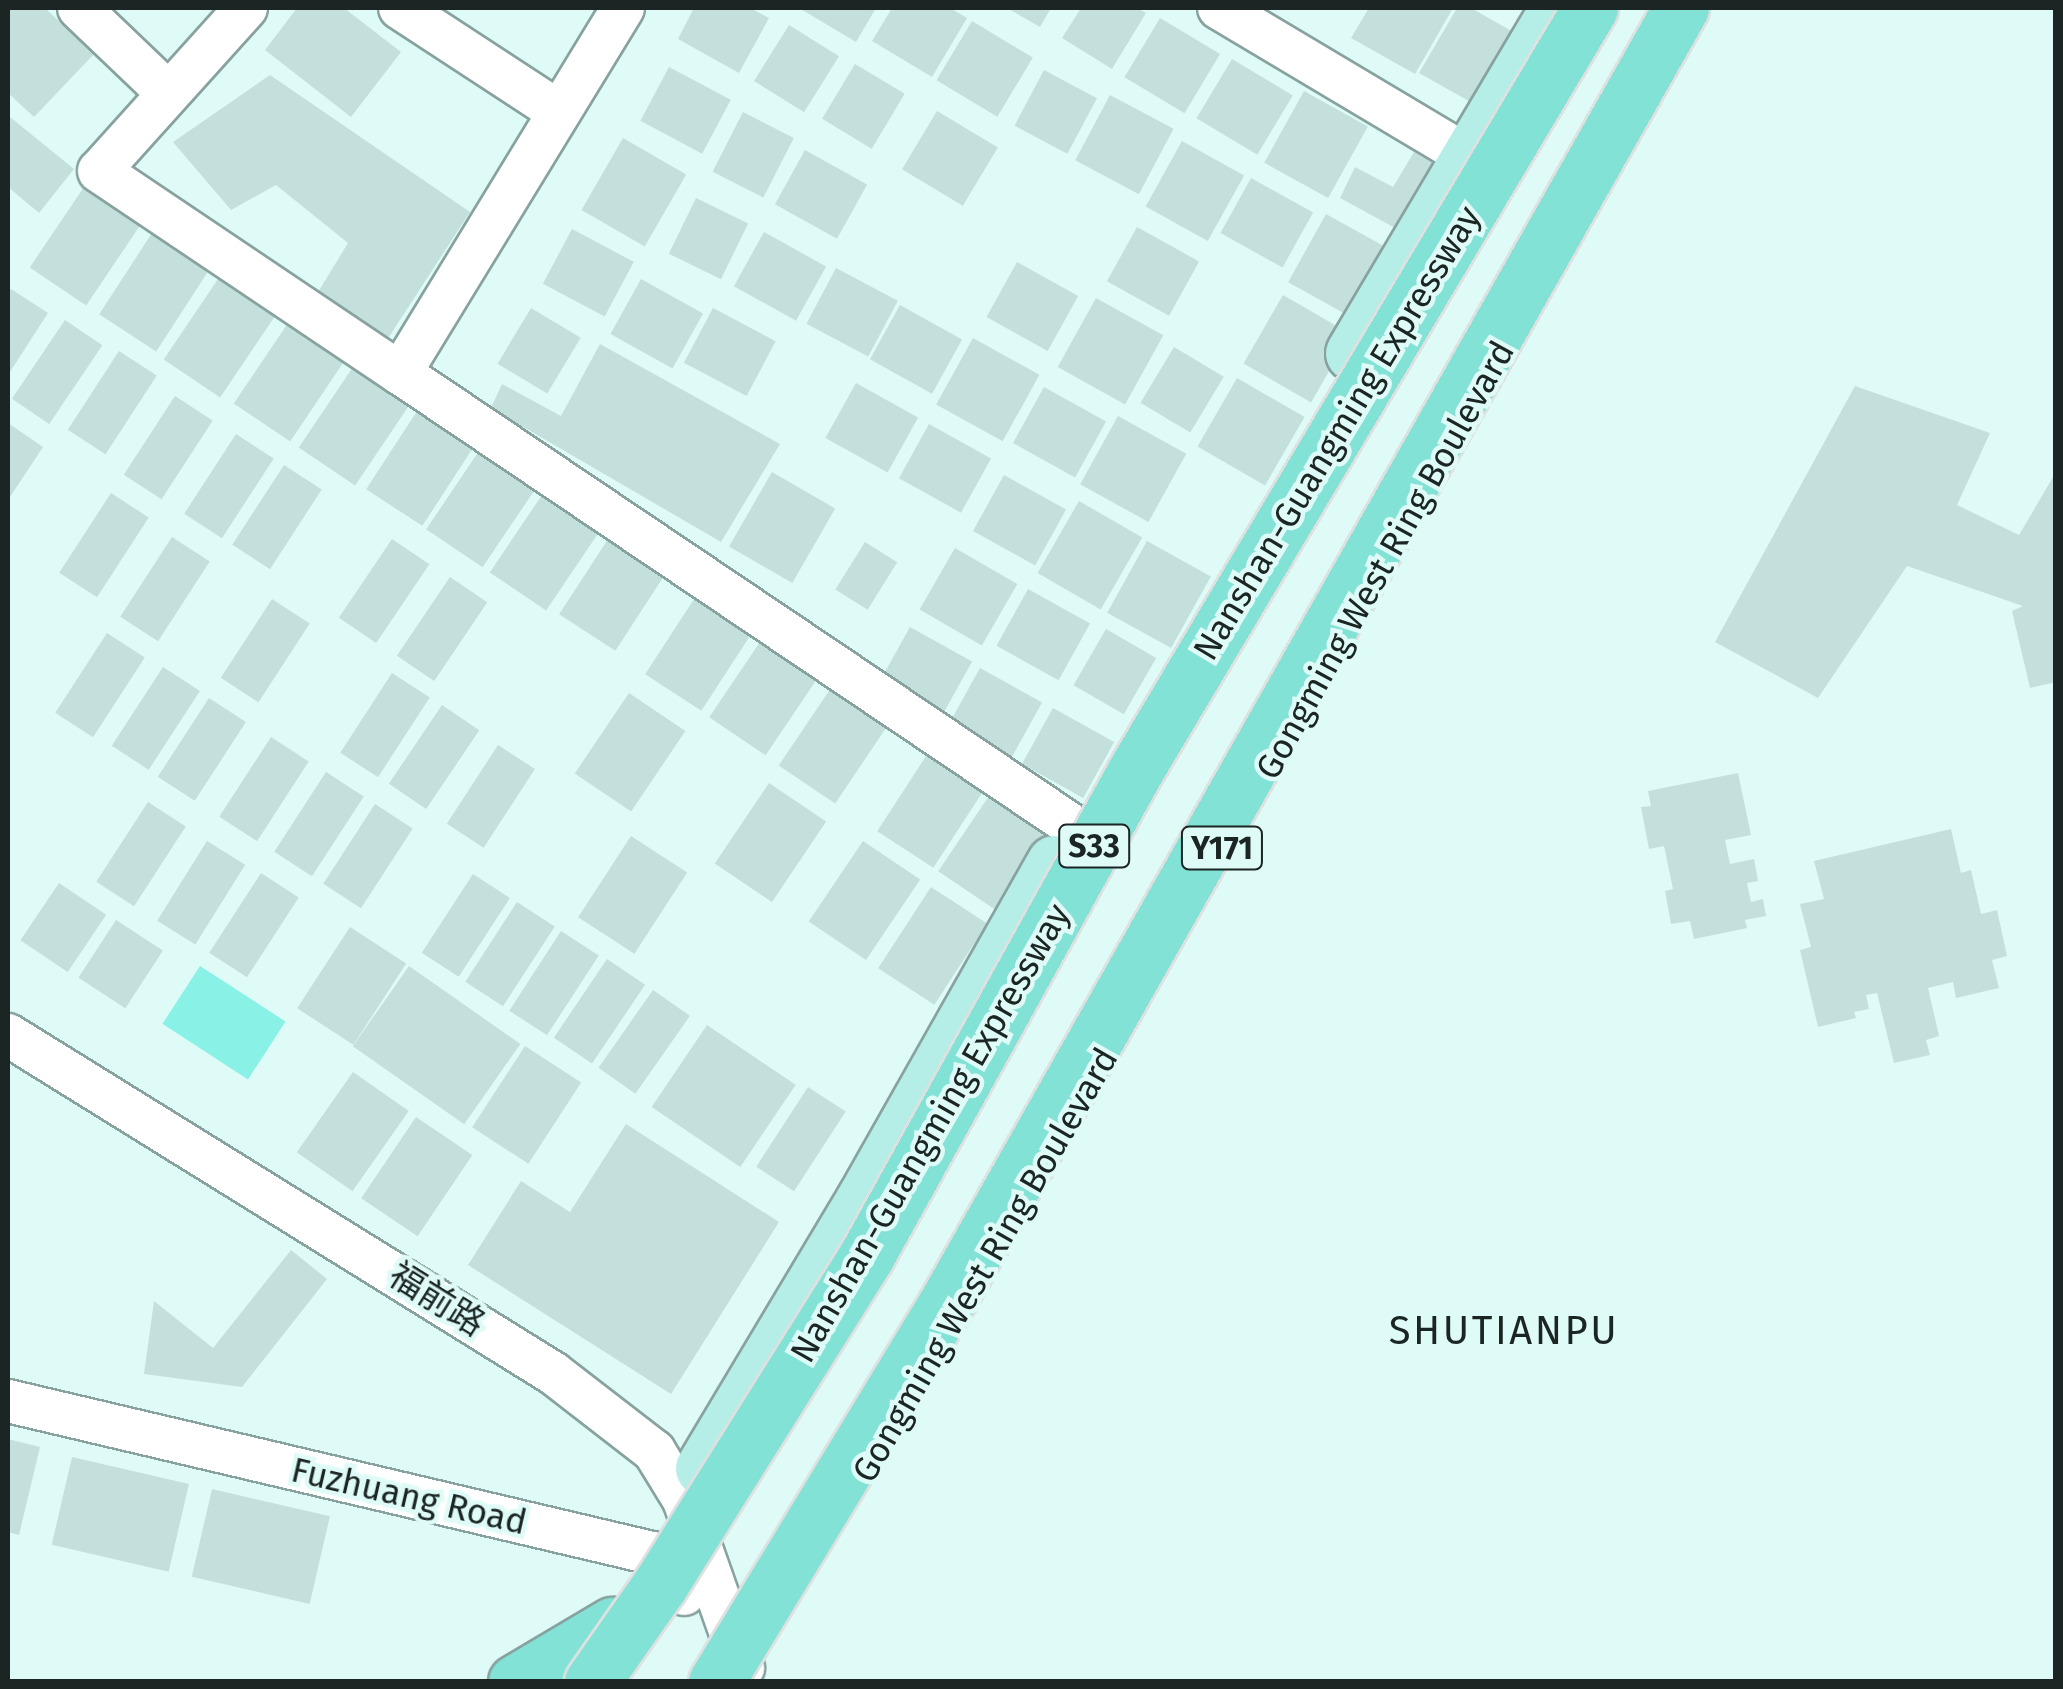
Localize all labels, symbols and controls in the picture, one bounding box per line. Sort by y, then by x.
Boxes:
street label: Nanshan-Guangming Expressway [1184,198,1490,668]
street label: Gongming West Ring Boulevard [1247,334,1523,786]
road number: S33 [1056,819,1132,873]
road number: Y171 [1180,821,1264,875]
street label: Nanshan-Guangming Expressway [781,896,1079,1370]
street label: Gongming West Ring Boulevard [843,1041,1127,1489]
street label: 福前路 [381,1253,493,1345]
district label: SHUTIANPU [1389,1307,1619,1355]
street label: Fuzhuang Road [287,1449,531,1543]

